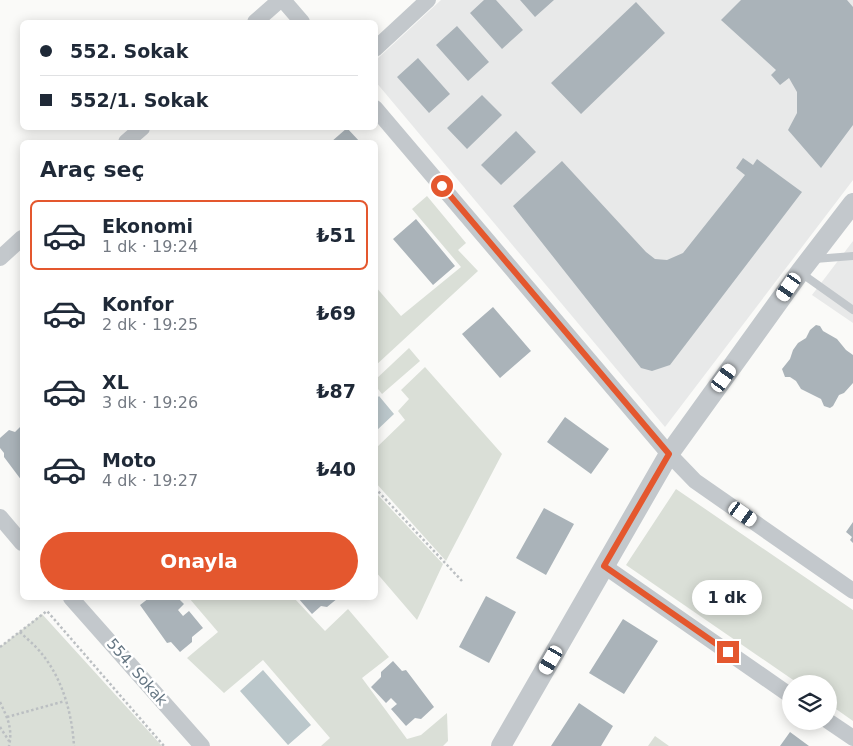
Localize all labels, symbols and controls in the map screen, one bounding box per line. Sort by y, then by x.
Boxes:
text: 552. Sokak [70,40,188,62]
text: 552/1. Sokak [70,89,208,111]
text: Araç seç [40,157,144,182]
route start [431,175,453,197]
icon: car [42,213,87,258]
text: Ekonomi [102,215,193,237]
text: ₺51 [316,224,356,246]
text: 1 dk · 19:24 [102,237,198,256]
car [774,270,803,304]
icon: car [42,291,87,336]
text: Konfor [102,293,174,315]
text: ₺69 [316,302,356,324]
text: 2 dk · 19:25 [102,315,198,334]
car [709,361,738,395]
icon: car [42,369,87,414]
text: XL [102,371,129,393]
text: ₺87 [316,380,356,402]
text: 3 dk · 19:26 [102,393,198,412]
icon: car [42,447,87,492]
text: Moto [102,449,156,471]
text: ₺40 [316,458,356,480]
text: 4 dk · 19:27 [102,471,198,490]
car [726,499,759,529]
button: Onayla [40,532,358,590]
callout: 1 dk [693,580,763,614]
text: 1 dk [708,588,746,607]
street label: 554. Sokak [103,635,171,710]
route end [717,641,739,663]
car [537,643,564,677]
map controls [782,675,837,730]
button: layers [782,675,837,730]

